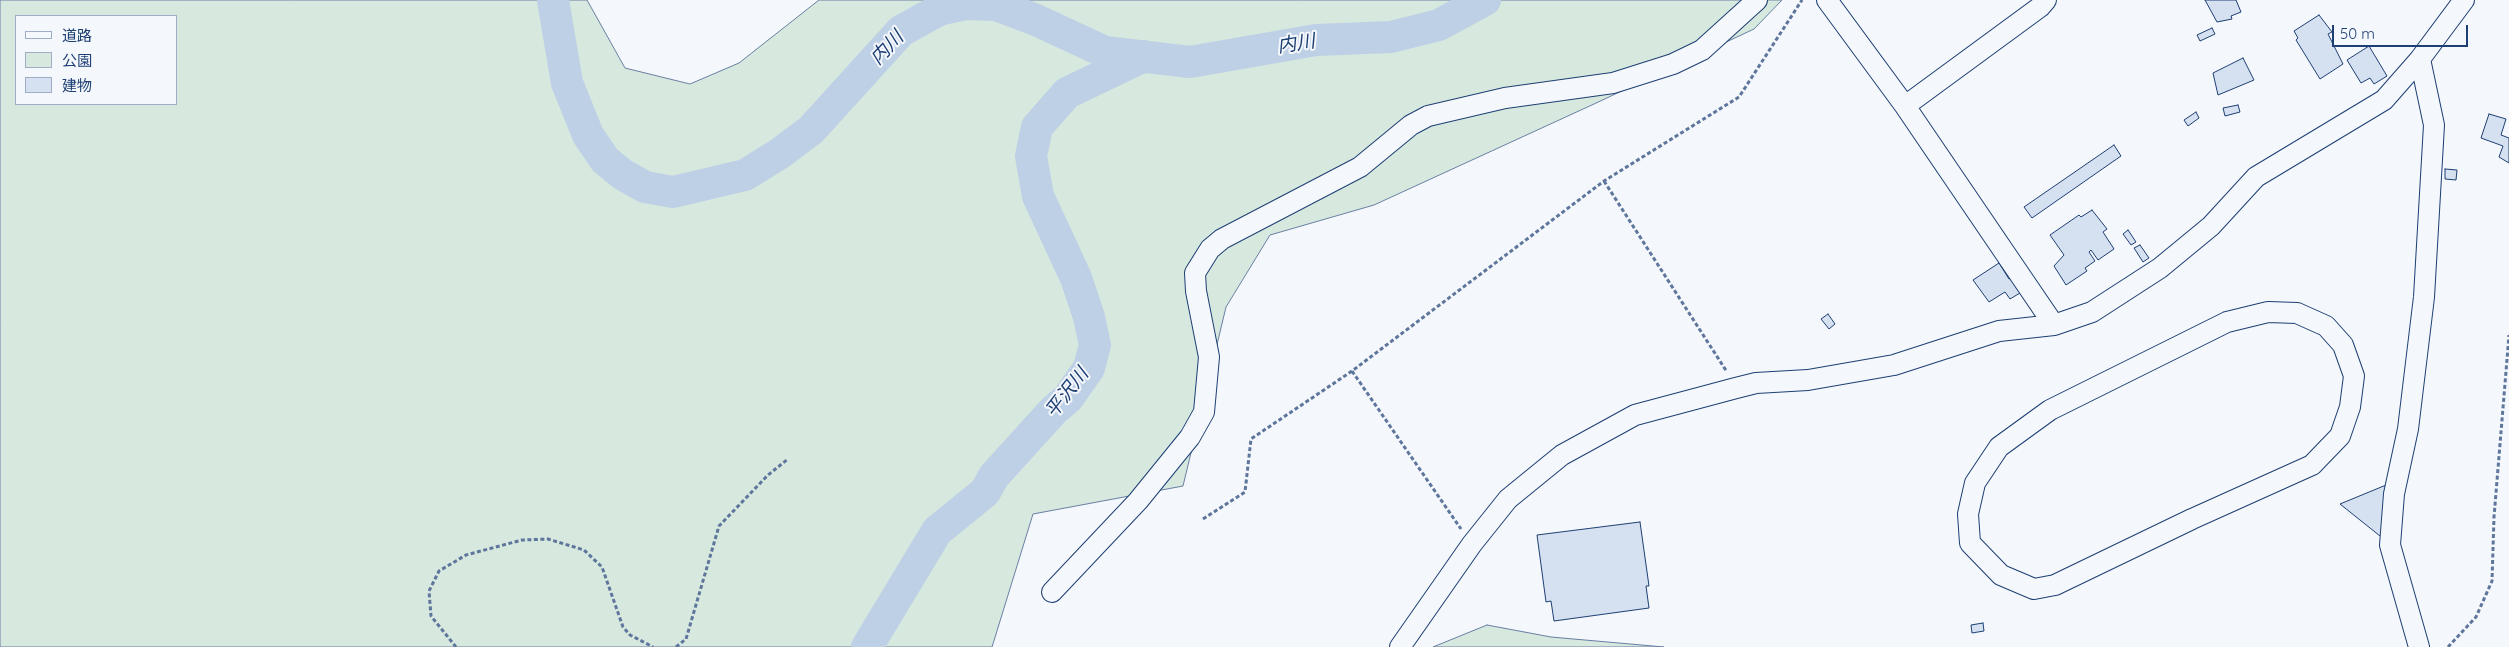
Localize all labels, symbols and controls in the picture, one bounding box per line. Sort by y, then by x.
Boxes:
legend [15,15,178,105]
scale bar [2334,15,2470,47]
text: 50 m [2340,24,2375,43]
text: 道路 [62,26,92,45]
water label: 内川 [866,26,908,70]
water label: 内川 [1275,30,1317,58]
text: 公園 [62,51,92,70]
text: 建物 [62,76,92,95]
water label: 平沢川 [1040,364,1094,422]

